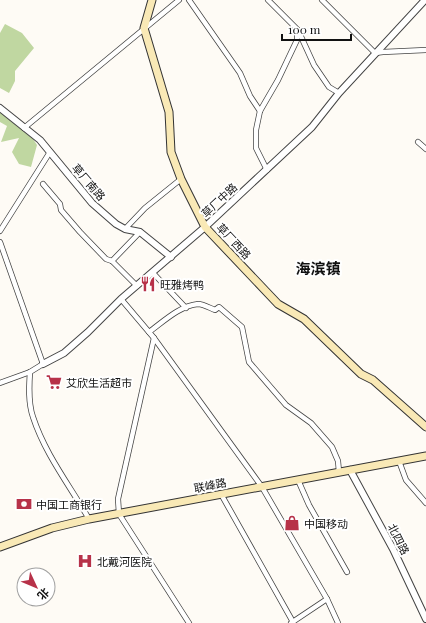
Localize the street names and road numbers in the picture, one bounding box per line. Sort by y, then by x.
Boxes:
street label: 草厂南路 [69,160,109,204]
street label: 草厂中路 [198,180,240,220]
street label: 草厂西路 [214,220,254,262]
street label: 联峰路 [192,474,228,496]
street label: 北四路 [385,521,413,557]

